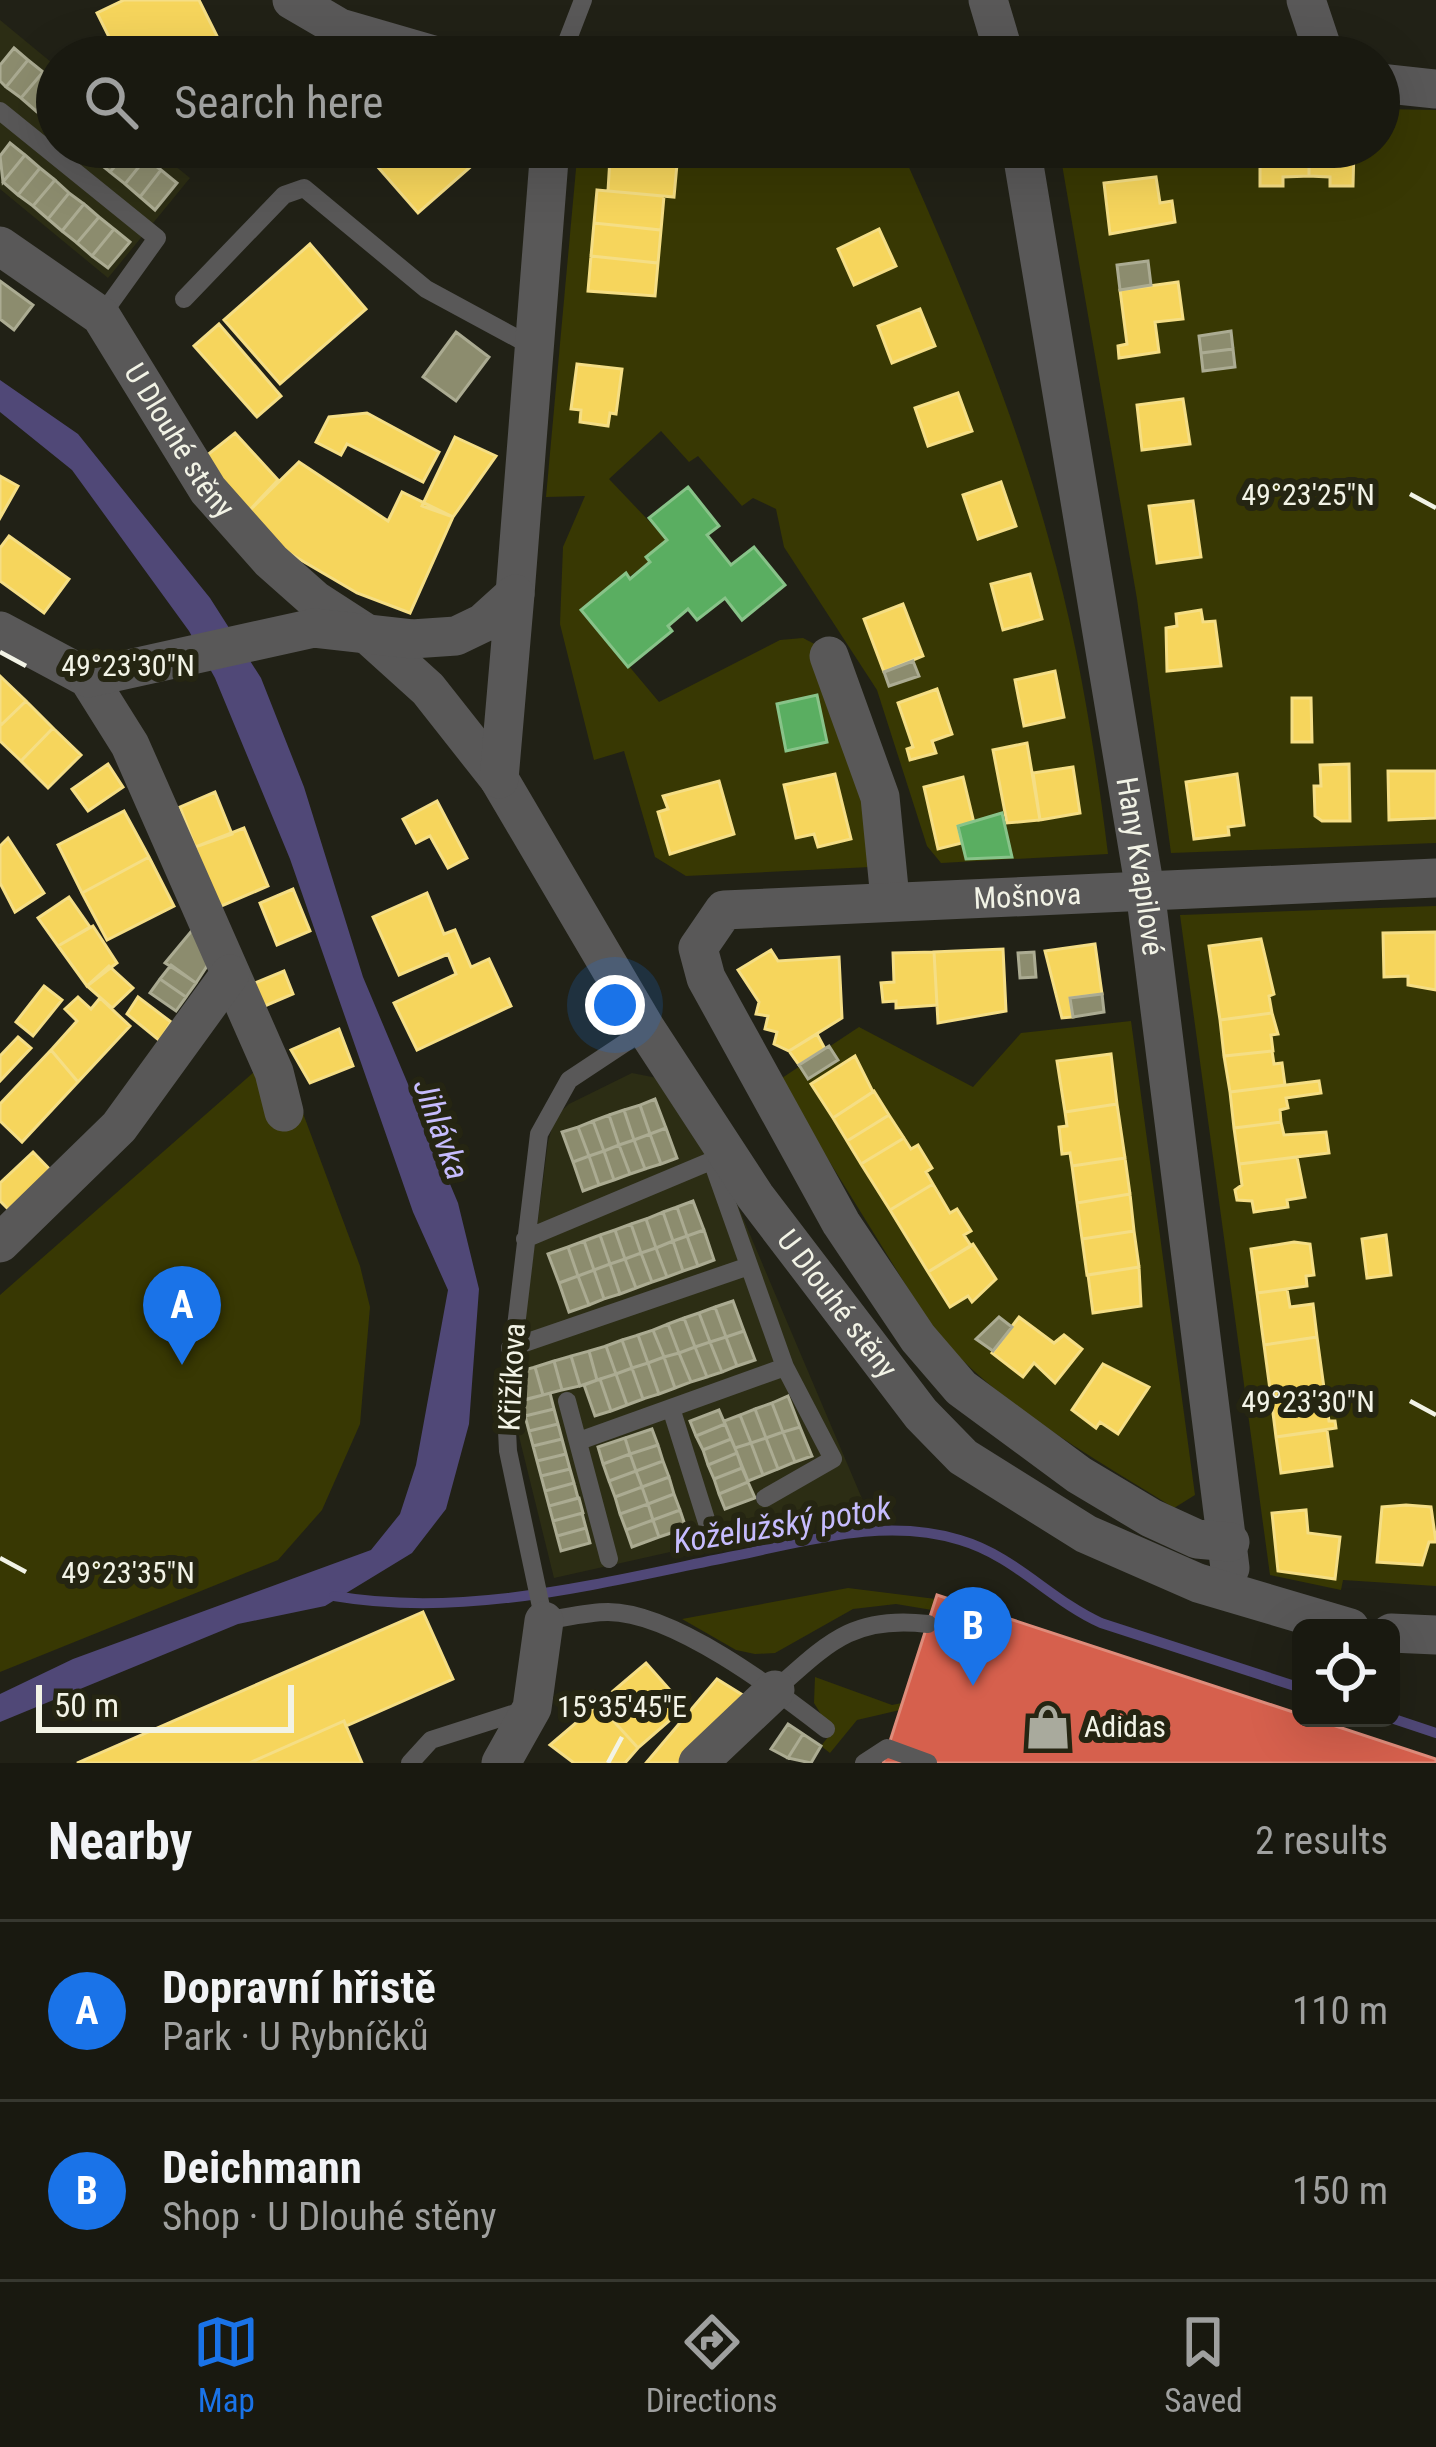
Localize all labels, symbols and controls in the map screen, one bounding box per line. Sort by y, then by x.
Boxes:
search box [36,36,1400,168]
icon: search [78,69,144,135]
text: Search here [174,76,383,129]
street label: U Dlouhé stěny [117,357,242,525]
text: 49°23'25"N [1241,477,1375,512]
text: 49°23'30"N [61,648,195,683]
street label: Hany Kvapilové [1109,774,1171,957]
street label: Mošnova [973,876,1082,916]
your location [585,975,645,1035]
water label: Jihlávka [405,1074,478,1185]
street label: U Dlouhé stěny [770,1223,905,1385]
pin: A [143,1266,221,1365]
street label: Křižíkova [491,1322,532,1432]
text: 49°23'30"N [1241,1384,1375,1419]
water label: Koželužský potok [670,1488,894,1561]
text: 49°23'35"N [61,1555,195,1590]
pin: B [934,1587,1012,1686]
map controls [1292,1619,1400,1727]
button: locate [1292,1619,1400,1727]
scale bar [36,1679,294,1732]
text: 50 m [54,1686,119,1725]
text: 15°35'45"E [557,1689,687,1724]
shop icon: Adidas [1023,1702,1073,1752]
place label: Adidas [1084,1709,1166,1744]
text: Nearby [48,1812,192,1871]
text: 2 results [1255,1818,1388,1864]
text: Dopravní hřistě [162,1961,436,2014]
text: A [75,1988,99,2034]
text: 110 m [1292,1988,1388,2034]
text: Park · U Rybníčků [162,2014,429,2060]
text: Deichmann [162,2141,362,2194]
text: B [76,2168,98,2214]
text: 150 m [1292,2168,1388,2214]
text: Shop · U Dlouhé stěny [162,2194,497,2240]
tab: Map [193,2309,259,2420]
tab: Directions [646,2309,778,2420]
tab: Saved [1164,2309,1243,2420]

